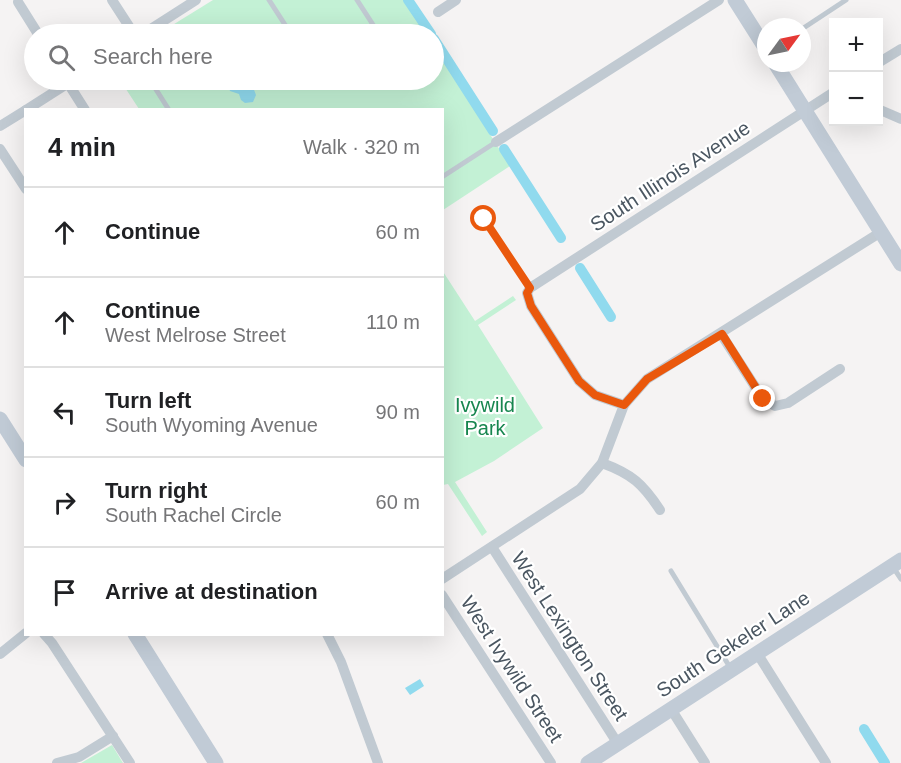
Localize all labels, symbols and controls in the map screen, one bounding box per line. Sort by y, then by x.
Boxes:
north arrow [757,18,811,72]
map controls [829,18,883,126]
button: + [829,18,883,72]
search box [24,24,444,90]
icon: search [45,41,78,74]
text: Search here [93,44,213,69]
button: − [829,72,883,126]
street label: South Illinois Avenue [586,116,754,236]
text: 4 min [48,132,116,162]
text: Walk · 320 m [303,136,420,158]
route start [470,205,496,231]
icon: ahead [48,216,81,249]
text: Continue [105,219,200,244]
text: 60 m [376,221,420,243]
text: Continue [105,298,200,323]
icon: ahead [48,306,81,339]
text: 110 m [366,311,420,333]
text: West Melrose Street [105,324,286,346]
route end [749,385,775,411]
text: Turn left [105,388,191,413]
park label: Ivywild Park [455,394,515,439]
icon: left [48,396,81,429]
text: 90 m [376,401,420,423]
text: South Wyoming Avenue [105,414,318,436]
text: Turn right [105,478,207,503]
icon: right [48,486,81,519]
text: 60 m [376,491,420,513]
text: South Rachel Circle [105,504,282,526]
street label: West Lexington Street [507,548,633,725]
icon: arrive [48,576,81,609]
text: Arrive at destination [105,579,318,604]
street label: South Gekeler Lane [652,586,814,702]
street label: West Ivywild Street [457,592,568,747]

